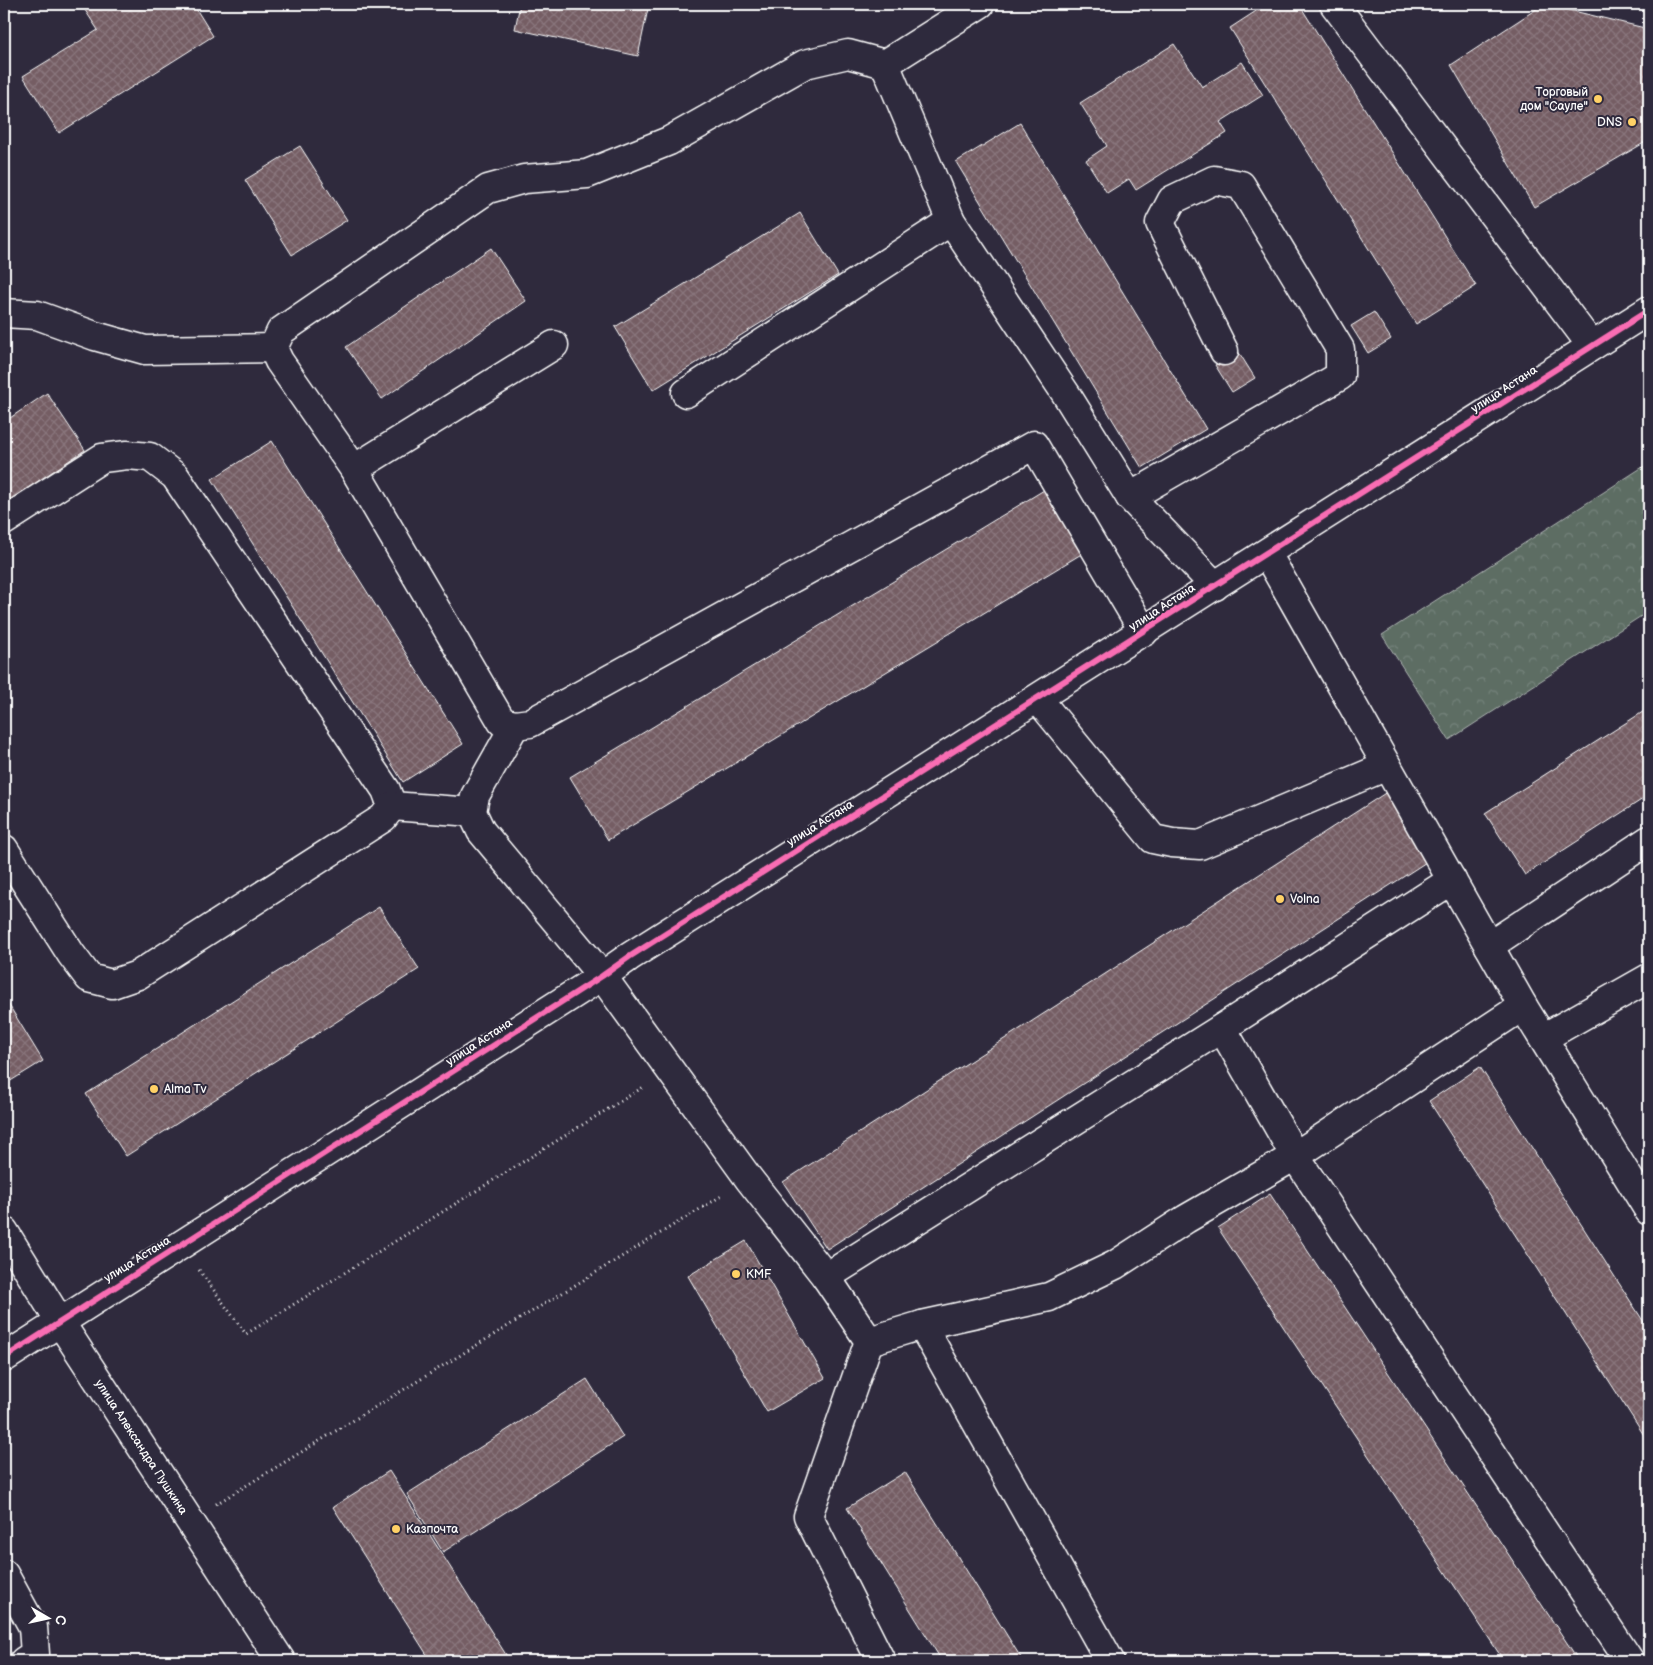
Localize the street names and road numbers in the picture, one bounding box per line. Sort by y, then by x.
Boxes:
street label: улица Астана [1468,362,1540,416]
street label: улица Астана [1126,580,1198,634]
street label: улица Астана [784,797,856,850]
street label: улица Астана [443,1015,515,1069]
street label: улица Астана [101,1233,173,1286]
street label: улица Александра Пушкина [91,1377,191,1518]

